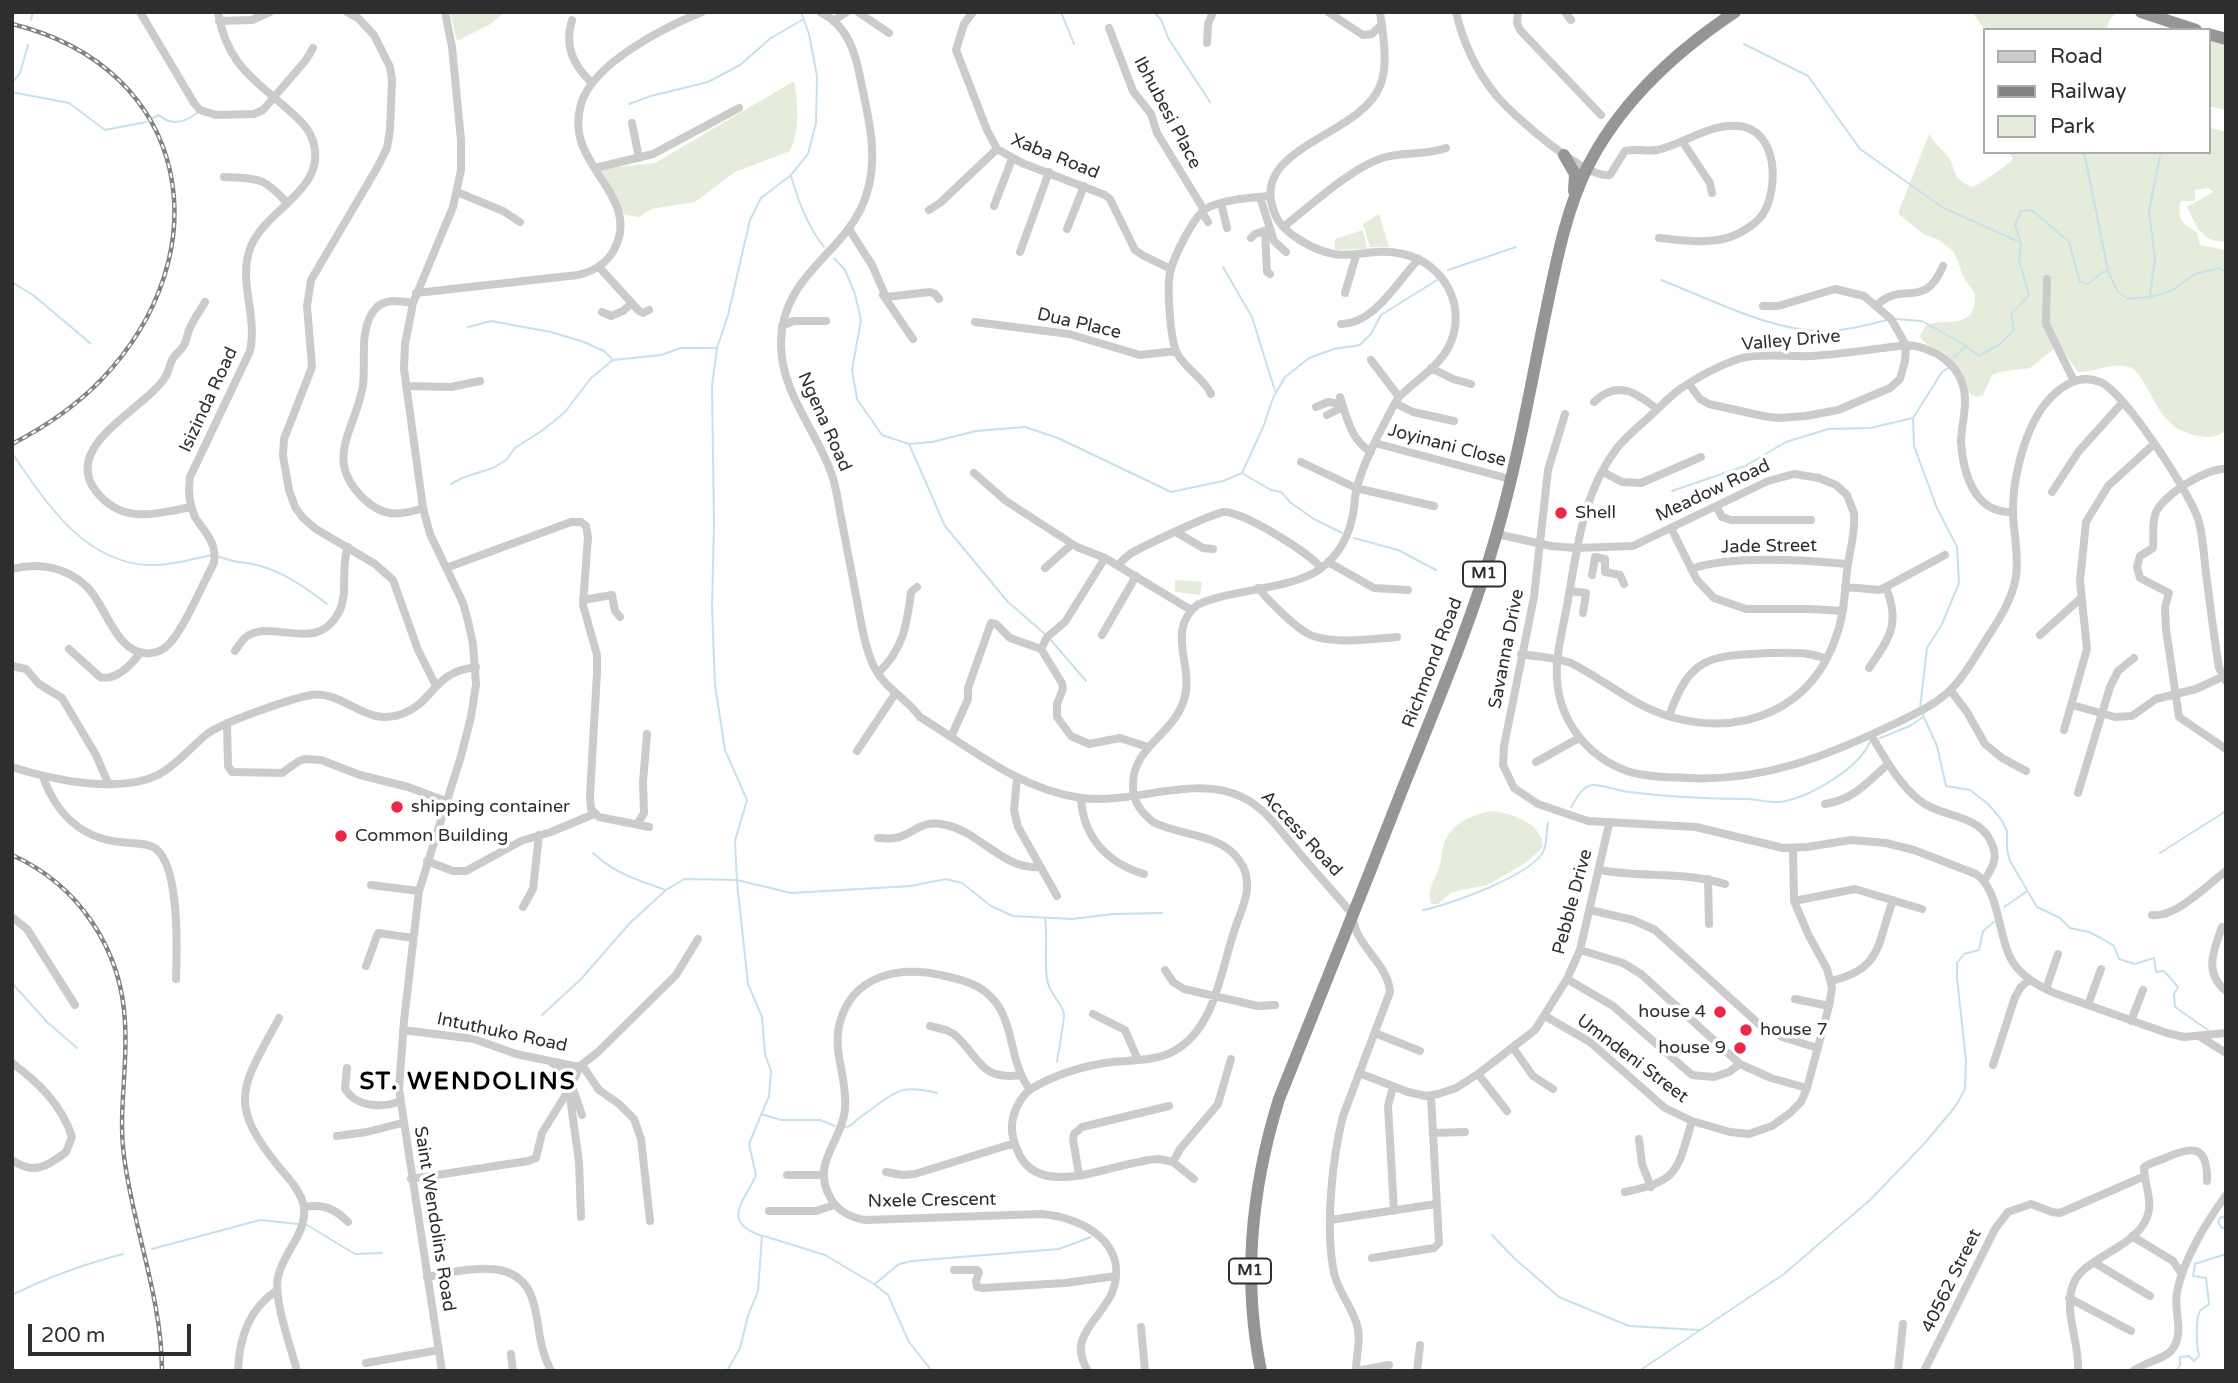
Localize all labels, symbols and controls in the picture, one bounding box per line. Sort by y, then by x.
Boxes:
legend [1982,28,2210,154]
text: Road [2050,44,2103,69]
street label: Ibhubesi Place [1128,53,1206,173]
text: Railway [2050,79,2127,104]
text: Park [2050,114,2095,139]
street label: Xaba Road [1008,129,1102,185]
street label: Dua Place [1035,304,1123,344]
street label: Valley Drive [1741,326,1841,356]
street label: Isizinda Road [175,344,243,456]
street label: Ngena Road [792,369,856,475]
street label: Joyinani Close [1386,420,1508,472]
street label: Meadow Road [1652,455,1774,527]
place label: Shell [1575,502,1616,524]
marker: Shell [1553,505,1569,521]
street label: Jade Street [1721,535,1817,559]
road number: M1 [1463,562,1505,586]
street label: Savanna Drive [1485,587,1529,711]
street label: Richmond Road [1398,595,1468,731]
street label: Access Road [1256,787,1346,881]
place label: shipping container [411,796,570,818]
marker: shipping container [389,799,405,815]
place label: Common Building [355,825,508,847]
marker: Common Building [333,828,349,844]
street label: Pebble Drive [1549,847,1597,957]
place label: house 4 [1638,1001,1706,1023]
marker: house 4 [1712,1004,1728,1020]
street label: Intuthuko Road [435,1009,569,1057]
street label: Umndeni Street [1572,1010,1692,1108]
place label: house 7 [1760,1019,1828,1041]
marker: house 7 [1738,1022,1754,1038]
place label: house 9 [1658,1037,1726,1059]
marker: house 9 [1732,1040,1748,1056]
district label: ST. WENDOLINS [361,1069,575,1097]
street label: Saint Wendolins Road [409,1125,459,1313]
street label: Nxele Crescent [867,1189,997,1213]
street label: 40562 Street [1918,1226,1986,1336]
road number: M1 [1229,1259,1271,1284]
scale bar [32,1310,194,1354]
text: 200 m [41,1323,105,1348]

